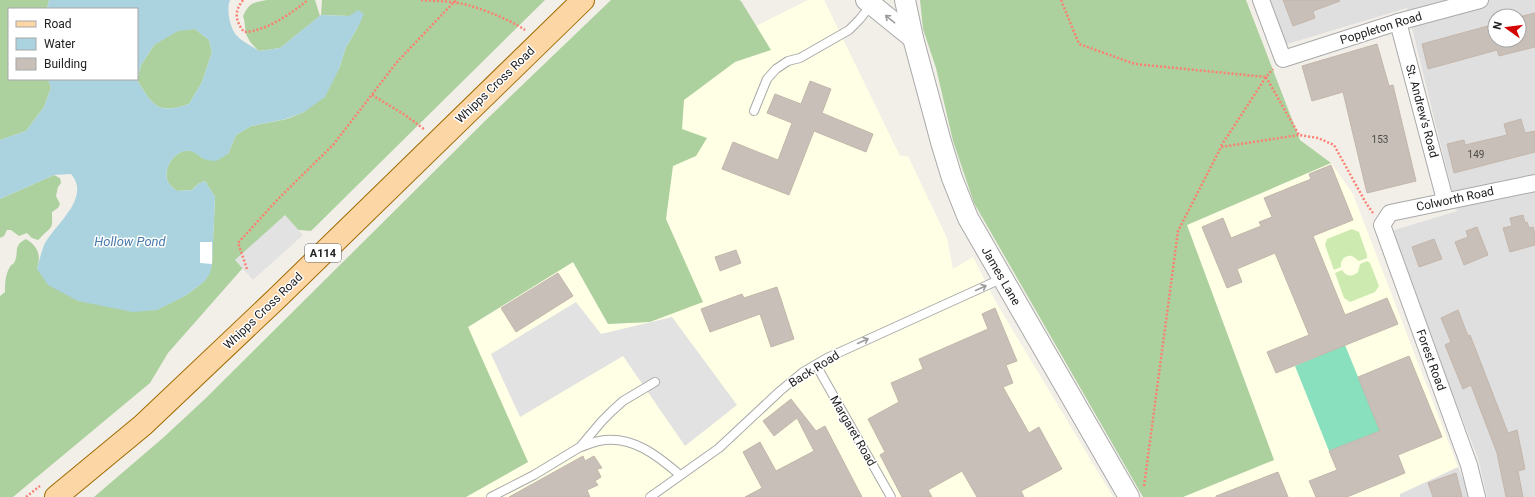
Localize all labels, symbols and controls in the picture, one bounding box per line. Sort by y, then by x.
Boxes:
legend [8,8,138,80]
north arrow [1487,8,1527,48]
street label: Poppleton Road [1338,9,1424,47]
one-way arrow [884,15,895,23]
text: Road [44,17,72,31]
text: N [1491,20,1505,31]
text: Water [44,37,75,51]
street label: Whipps Cross Road [453,44,537,126]
text: Building [44,57,87,71]
street label: St. Andrew's Road [1403,63,1441,159]
house number: 153 [1372,134,1388,145]
house number: 149 [1468,149,1484,160]
street label: Colworth Road [1415,184,1495,214]
water label: Hollow Pond [94,234,167,249]
road number: A114 [305,244,341,262]
street label: James Lane [979,244,1023,308]
street label: Whipps Cross Road [221,270,305,352]
one-way arrow [975,284,987,291]
street label: Forest Road [1413,327,1449,393]
one-way arrow [856,337,868,345]
street label: Back Road [786,348,842,390]
street label: Margaret Road [827,393,879,469]

